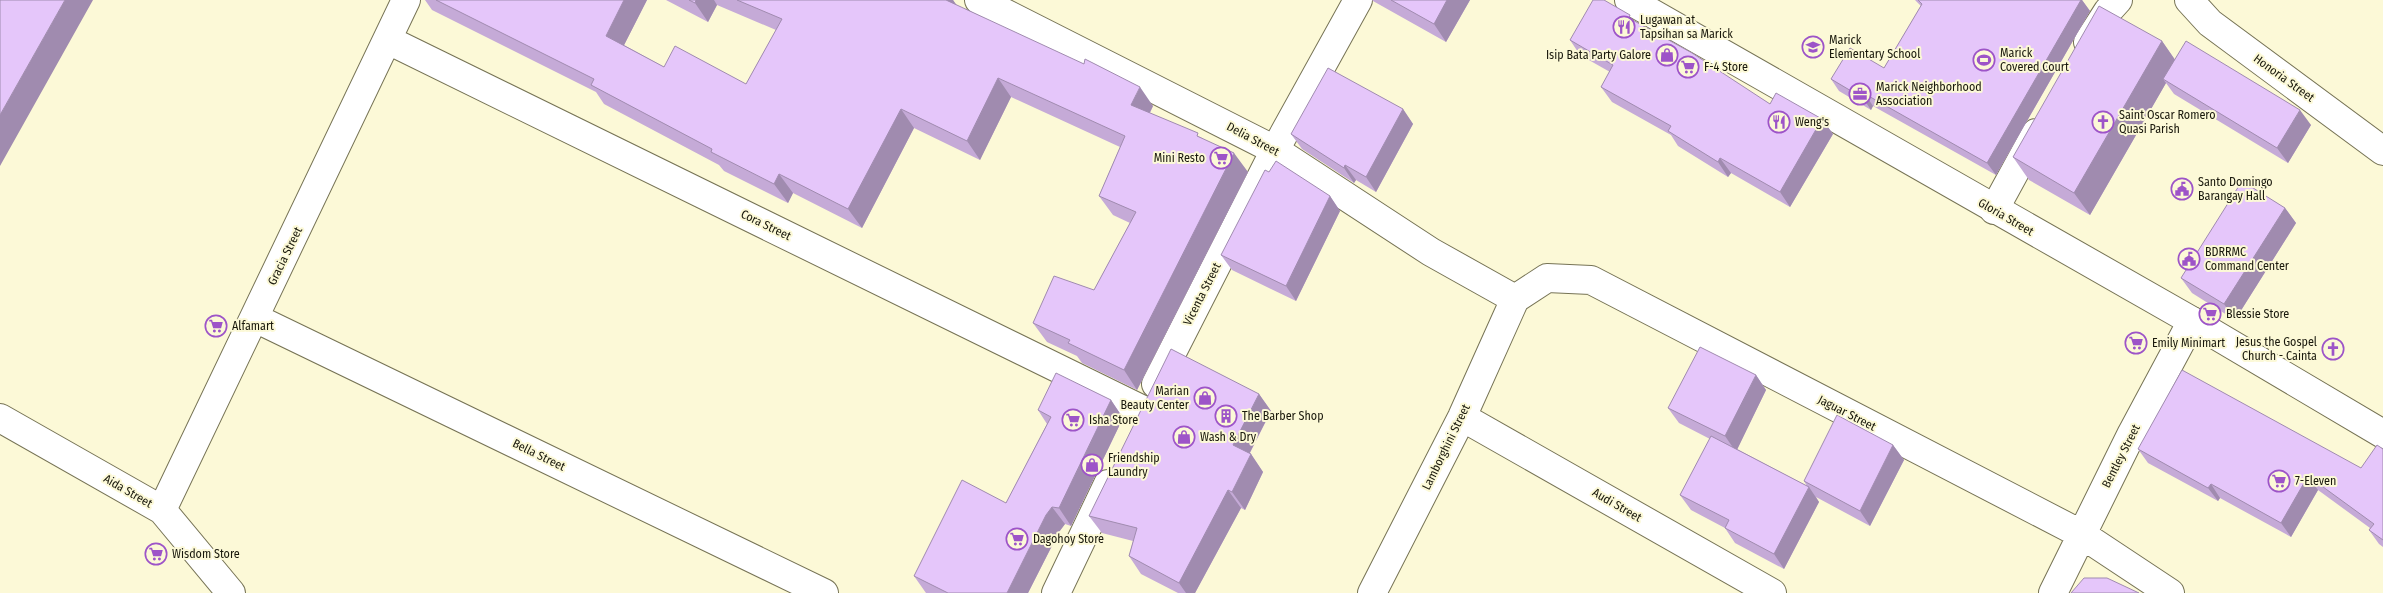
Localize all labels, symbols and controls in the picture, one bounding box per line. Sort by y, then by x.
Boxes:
place label: Lugawan at Tapsihan sa Marick [1640,13,1733,41]
restaurant icon: Lugawan at Tapsihan sa Marick [1612,15,1636,39]
place label: Marick Elementary School [1829,33,1920,61]
school or university icon: Marick Elementary School [1801,35,1825,59]
shop icon: Isip Bata Party Galore [1655,43,1679,67]
place label: Marick Covered Court [2000,46,2069,74]
place label: Isip Bata Party Galore [1546,48,1651,62]
sports icon: Marick Covered Court [1972,48,1996,72]
street label: Honoria Street [2251,51,2317,105]
supermarket icon: F-4 Store [1676,55,1700,79]
place label: F-4 Store [1704,60,1748,74]
place label: Marick Neighborhood Association [1876,80,1982,108]
office icon: Marick Neighborhood Association [1848,82,1872,106]
place label: Saint Oscar Romero Quasi Parish [2119,108,2215,136]
restaurant icon: Weng's [1767,110,1791,134]
church icon: Saint Oscar Romero Quasi Parish [2091,110,2115,134]
place label: Weng's [1795,115,1829,129]
street label: Delia Street [1224,119,1282,159]
supermarket icon: Mini Resto [1209,146,1233,170]
place label: Mini Resto [1154,151,1205,165]
place label: Santo Domingo Barangay Hall [2198,175,2273,203]
public building icon: Santo Domingo Barangay Hall [2170,177,2194,201]
street label: Gloria Street [1976,196,2036,239]
street label: Cora Street [739,207,793,243]
street label: Gracia Street [265,225,305,287]
place label: BDRRMC Command Center [2205,245,2290,273]
public building icon: BDRRMC Command Center [2177,247,2201,271]
street label: Vicenta Street [1180,260,1224,328]
supermarket icon: Blessie Store [2198,302,2222,326]
place label: Blessie Store [2226,307,2289,321]
supermarket icon: Alfamart [204,314,228,338]
place label: Alfamart [232,319,274,333]
supermarket icon: Emily Minimart [2124,331,2148,355]
place label: Jesus the Gospel Church - Cainta [2236,335,2317,363]
place label: Emily Minimart [2152,336,2225,350]
church icon: Jesus the Gospel Church - Cainta [2321,337,2345,361]
place label: Marian Beauty Center [1120,384,1190,412]
shop icon: Marian Beauty Center [1193,386,1217,410]
street label: Jaguar Street [1816,392,1878,434]
street label: Lamborghini Street [1419,402,1473,492]
building icon: The Barber Shop [1214,404,1238,428]
supermarket icon: Isha Store [1061,408,1085,432]
place label: The Barber Shop [1242,409,1324,423]
place label: Isha Store [1089,413,1138,427]
street label: Bentley Street [2099,422,2143,490]
shop icon: Wash & Dry [1172,425,1196,449]
place label: Wash & Dry [1200,430,1257,444]
street label: Bella Street [510,436,568,474]
place label: Friendship Laundry [1108,451,1160,479]
shop icon: Friendship Laundry [1080,453,1104,477]
supermarket icon: 7-Eleven [2267,469,2291,493]
street label: Aida Street [101,471,155,511]
place label: 7-Eleven [2295,474,2336,488]
street label: Audi Street [1590,485,1644,525]
supermarket icon: Dagohoy Store [1005,527,1029,551]
place label: Dagohoy Store [1033,532,1104,546]
supermarket icon: Wisdom Store [144,542,168,566]
place label: Wisdom Store [172,547,240,561]

